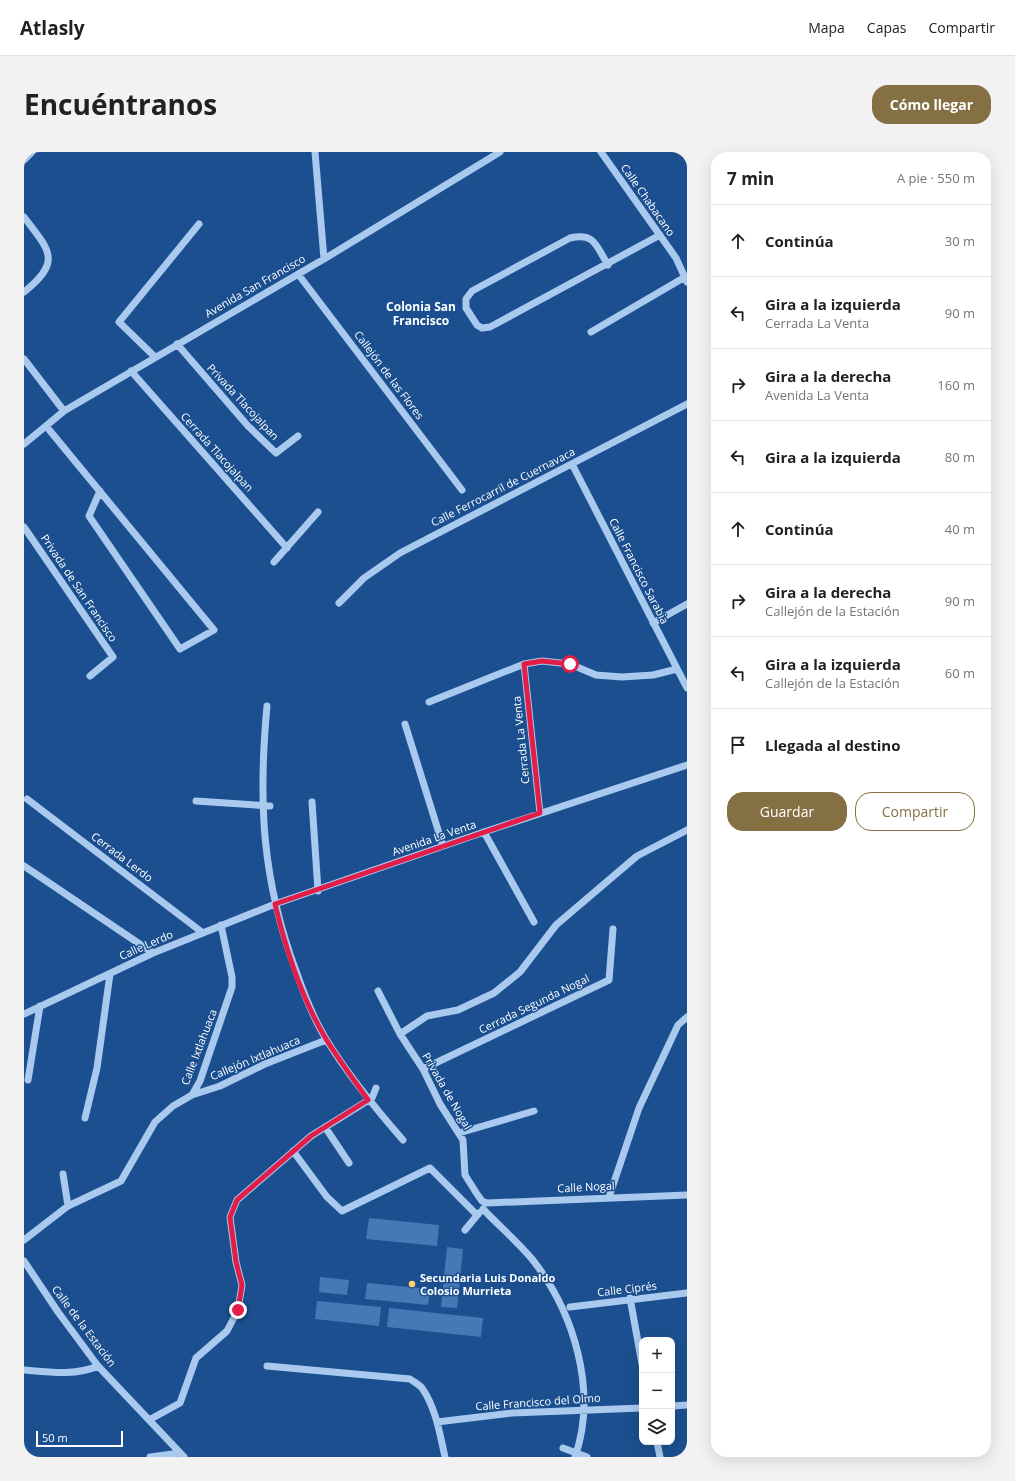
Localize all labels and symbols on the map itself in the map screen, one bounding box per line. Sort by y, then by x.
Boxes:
street label: Calle Chabacano [618,161,679,239]
street label: Avenida San Francisco [202,250,308,321]
district label: Colonia San Francisco [386,298,456,329]
street label: Callejón de las Flores [351,327,428,422]
street label: Privada Tlacojalpan [204,360,283,443]
street label: Cerrada Tlacojalpan [178,409,257,495]
street label: Calle Ferrocarril de Cuernavaca [428,444,577,530]
street label: Calle Francisco Sarabia [606,515,673,626]
street label: Privada de San Francisco [38,531,121,645]
route start [561,655,579,673]
street label: Cerrada La Venta [508,695,533,785]
street label: Avenida La Venta [390,816,478,859]
street label: Cerrada Lerdo [88,828,157,885]
street label: Calle Lerdo [117,926,175,963]
street label: Cerrada Segunda Nogal [476,970,591,1037]
street label: Calle Ixtlahuaca [177,1007,220,1087]
street label: Callejón Ixtlahuaca [208,1032,302,1083]
street label: Privada de Nogal [419,1049,476,1132]
street label: Calle Nogal [557,1178,615,1195]
place label: Secundaria Luis Donaldo Colosio Murrieta [420,1270,555,1298]
street label: Calle Ciprés [596,1277,658,1300]
marker: Secundaria Luis Donaldo Colosio Murrieta [407,1279,417,1289]
street label: Calle de la Estación [49,1282,120,1369]
route end [229,1301,247,1319]
street label: Calle Francisco del Olmo [475,1390,601,1413]
scale bar [36,1429,123,1448]

